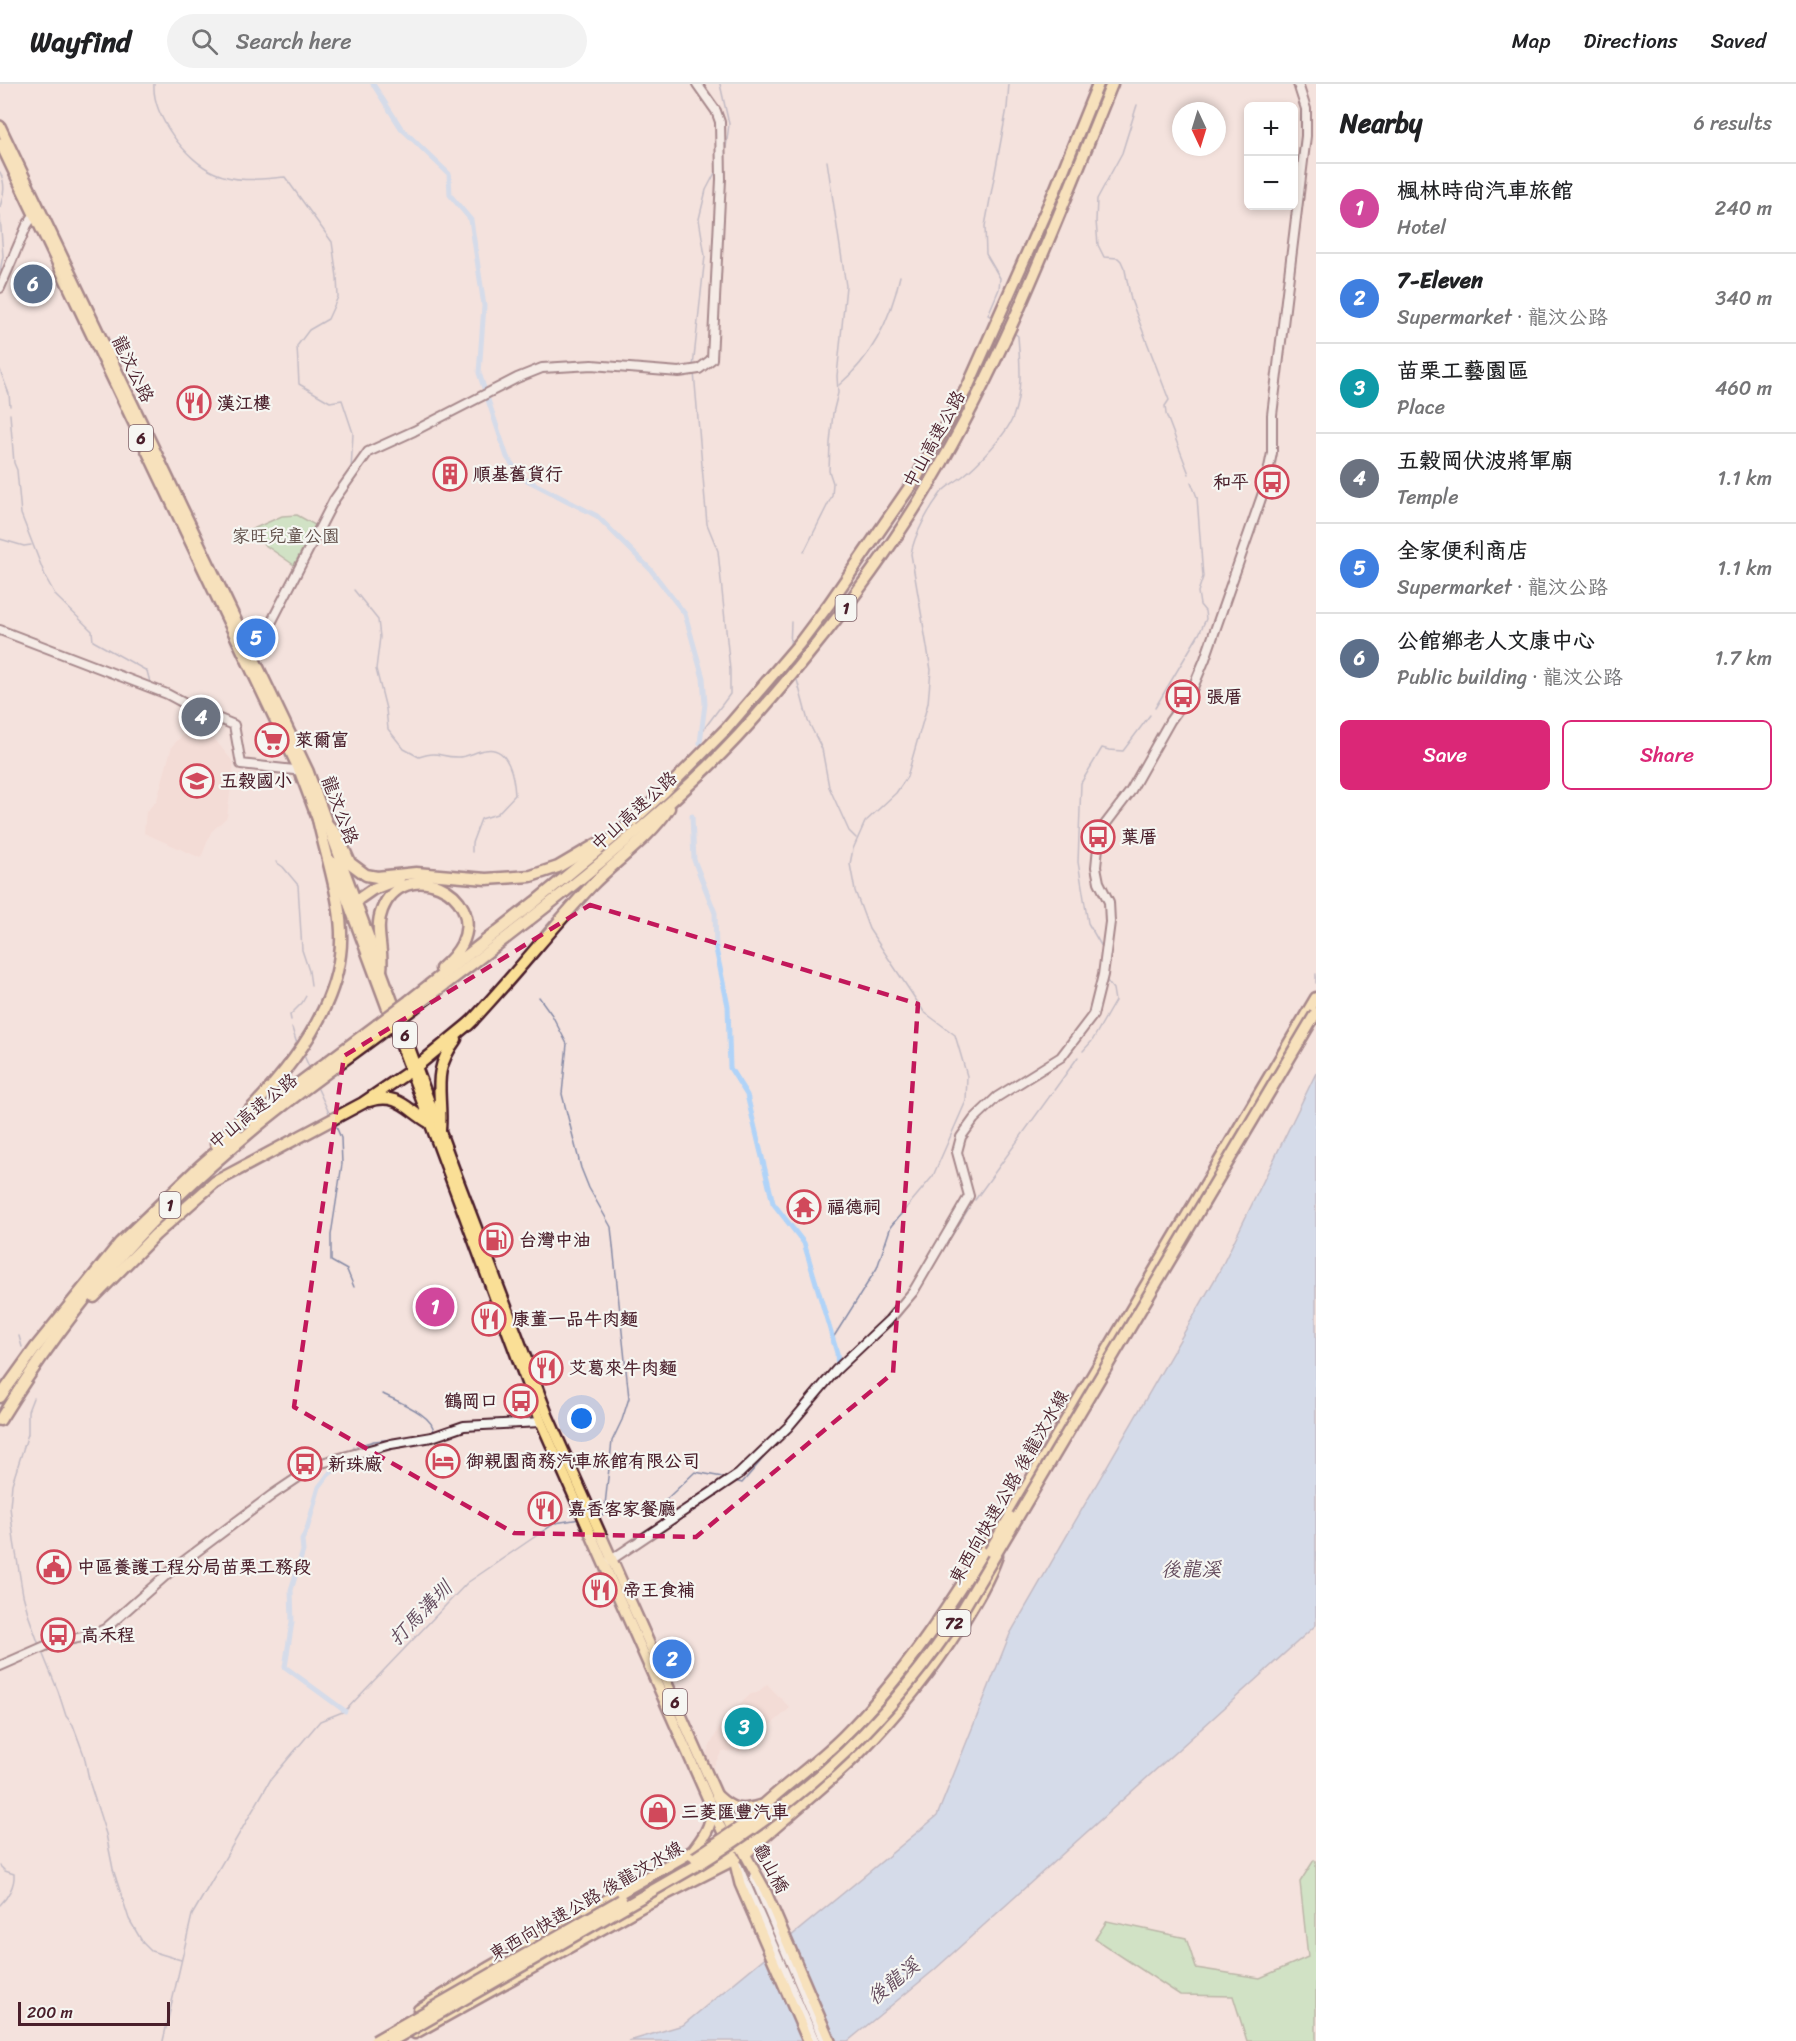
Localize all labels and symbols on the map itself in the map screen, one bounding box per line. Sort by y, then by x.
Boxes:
north arrow [1172,102,1226,156]
pin: 6 [14,262,52,306]
street label: 龍汶公路 [103,330,163,408]
street label: 中山高速公路 [894,384,974,494]
restaurant icon: 漢江樓 [176,385,212,421]
place label: 漢江樓 [217,387,271,419]
road number: 6 [129,425,153,451]
building icon: 順基舊貨行 [432,456,468,492]
place label: 順基舊貨行 [473,458,563,490]
bus stop icon: 和平 [1254,464,1290,500]
place label: 和平 [1213,466,1249,498]
park label: 家旺兒童公園 [232,520,340,552]
road number: 1 [836,595,856,621]
pin: 5 [236,616,276,660]
bus stop icon: 張厝 [1165,679,1201,715]
place label: 張厝 [1206,681,1242,713]
pin: 4 [182,694,220,740]
supermarket icon: 萊爾富 [254,722,290,758]
place label: 萊爾富 [295,724,349,756]
school or university icon: 五穀國小 [179,763,215,799]
street label: 中山高速公路 [583,763,685,859]
place label: 五穀國小 [220,765,292,797]
street label: 龍汶公路 [312,771,368,849]
bus stop icon: 葉厝 [1080,819,1116,855]
place label: 葉厝 [1121,821,1157,853]
road number: 6 [393,1022,417,1048]
street label: 中山高速公路 [201,1065,305,1157]
temple icon: 福德祠 [786,1189,822,1225]
place label: 福德祠 [827,1191,881,1223]
road number: 1 [160,1192,180,1218]
fuel station icon: 台灣中油 [478,1222,514,1258]
place label: 台灣中油 [519,1224,591,1256]
pin: 1 [416,1284,454,1330]
restaurant icon: 康董一品牛肉麵 [471,1301,507,1337]
place label: 康董一品牛肉麵 [512,1303,638,1335]
restaurant icon: 艾葛來牛肉麵 [528,1350,564,1386]
place label: 艾葛來牛肉麵 [569,1352,677,1384]
bus stop icon: 鶴岡口 [503,1383,539,1419]
street label: 東西向快速公路 後龍汶水線 [940,1383,1078,1591]
place label: 鶴岡口 [444,1385,498,1417]
your location [567,1404,596,1433]
hotel icon: 御親園商務汽車旅館有限公司 [425,1443,461,1479]
place label: 御親園商務汽車旅館有限公司 [466,1445,700,1477]
bus stop icon: 新珠廠 [287,1446,323,1482]
place label: 新珠廠 [328,1448,382,1480]
restaurant icon: 嘉香客家餐廳 [527,1491,563,1527]
place label: 嘉香客家餐廳 [568,1493,676,1525]
public building icon: 中區養護工程分局苗栗工務段 [36,1549,72,1585]
place label: 中區養護工程分局苗栗工務段 [77,1551,311,1583]
water label: 後龍溪 [1161,1552,1222,1587]
water label: 打馬溝圳 [380,1571,462,1654]
restaurant icon: 帝王食補 [582,1572,618,1608]
place label: 帝王食補 [623,1574,695,1606]
road number: 72 [938,1610,970,1636]
bus stop icon: 高禾程 [40,1617,76,1653]
place label: 高禾程 [81,1619,135,1651]
pin: 2 [652,1636,692,1682]
road number: 6 [663,1689,687,1715]
pin: 3 [724,1704,764,1750]
shop icon: 三菱匯豐汽車 [640,1794,676,1830]
place label: 三菱匯豐汽車 [681,1796,789,1828]
street label: 東西向快速公路 後龍汶水線 [482,1832,690,1970]
street label: 龜山橋 [744,1837,798,1899]
water label: 後龍溪 [859,1948,928,2014]
scale bar [18,1999,170,2026]

